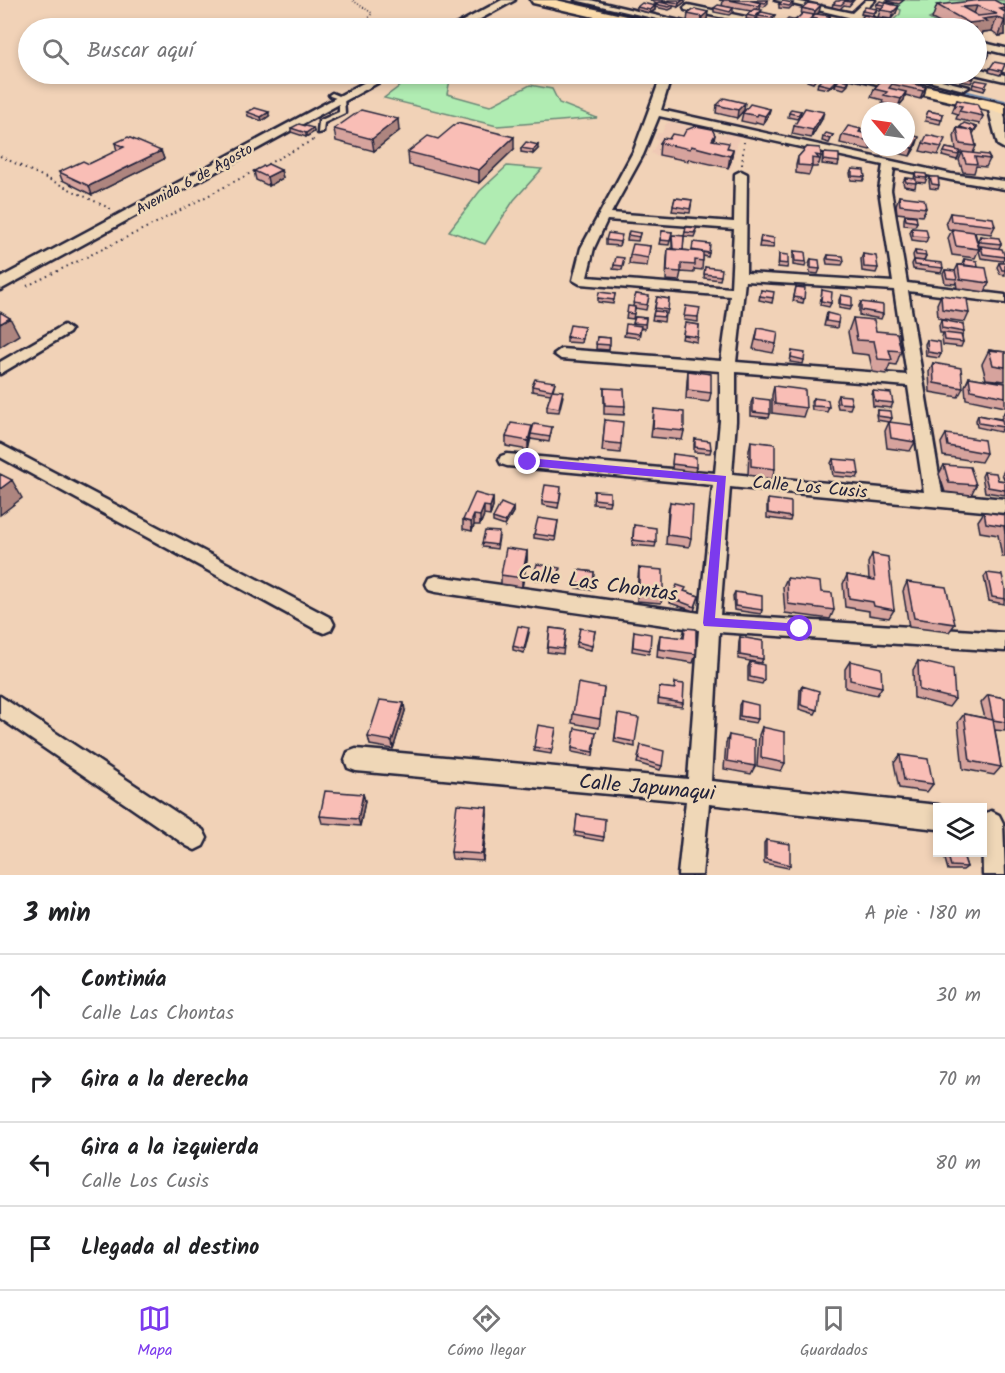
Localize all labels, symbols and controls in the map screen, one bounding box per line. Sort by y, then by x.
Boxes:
search box [18,18,987,84]
text: Buscar aquí [87,34,194,69]
icon: search [39,35,72,68]
north arrow [861,102,915,156]
street label: Avenida 6 de Agosto [131,138,258,222]
route end [514,448,540,474]
street label: Calle Los Cusis [751,469,869,508]
street label: Calle Las Chontas [516,557,680,612]
route start [786,615,812,641]
street label: Calle Japunaqui [577,766,717,811]
map controls [933,803,987,857]
button: layers [933,803,987,857]
text: 3 min [24,893,91,935]
text: A pie · 180 m [864,898,981,930]
text: Continúa [81,963,166,998]
icon: ahead [24,980,57,1013]
text: 30 m [936,980,981,1012]
text: Calle Las Chontas [81,998,234,1030]
text: Gira a la derecha [81,1063,248,1098]
icon: right [24,1064,57,1097]
text: 70 m [938,1064,981,1096]
text: Gira a la izquierda [81,1131,259,1166]
icon: left [24,1148,57,1181]
text: 80 m [935,1148,981,1180]
text: Calle Los Cusis [81,1166,209,1198]
text: Llegada al destino [81,1231,259,1266]
icon: arrive [24,1232,57,1265]
tab: Mapa [137,1302,172,1363]
tab: Cómo llegar [447,1302,526,1363]
tab: Guardados [800,1302,868,1363]

